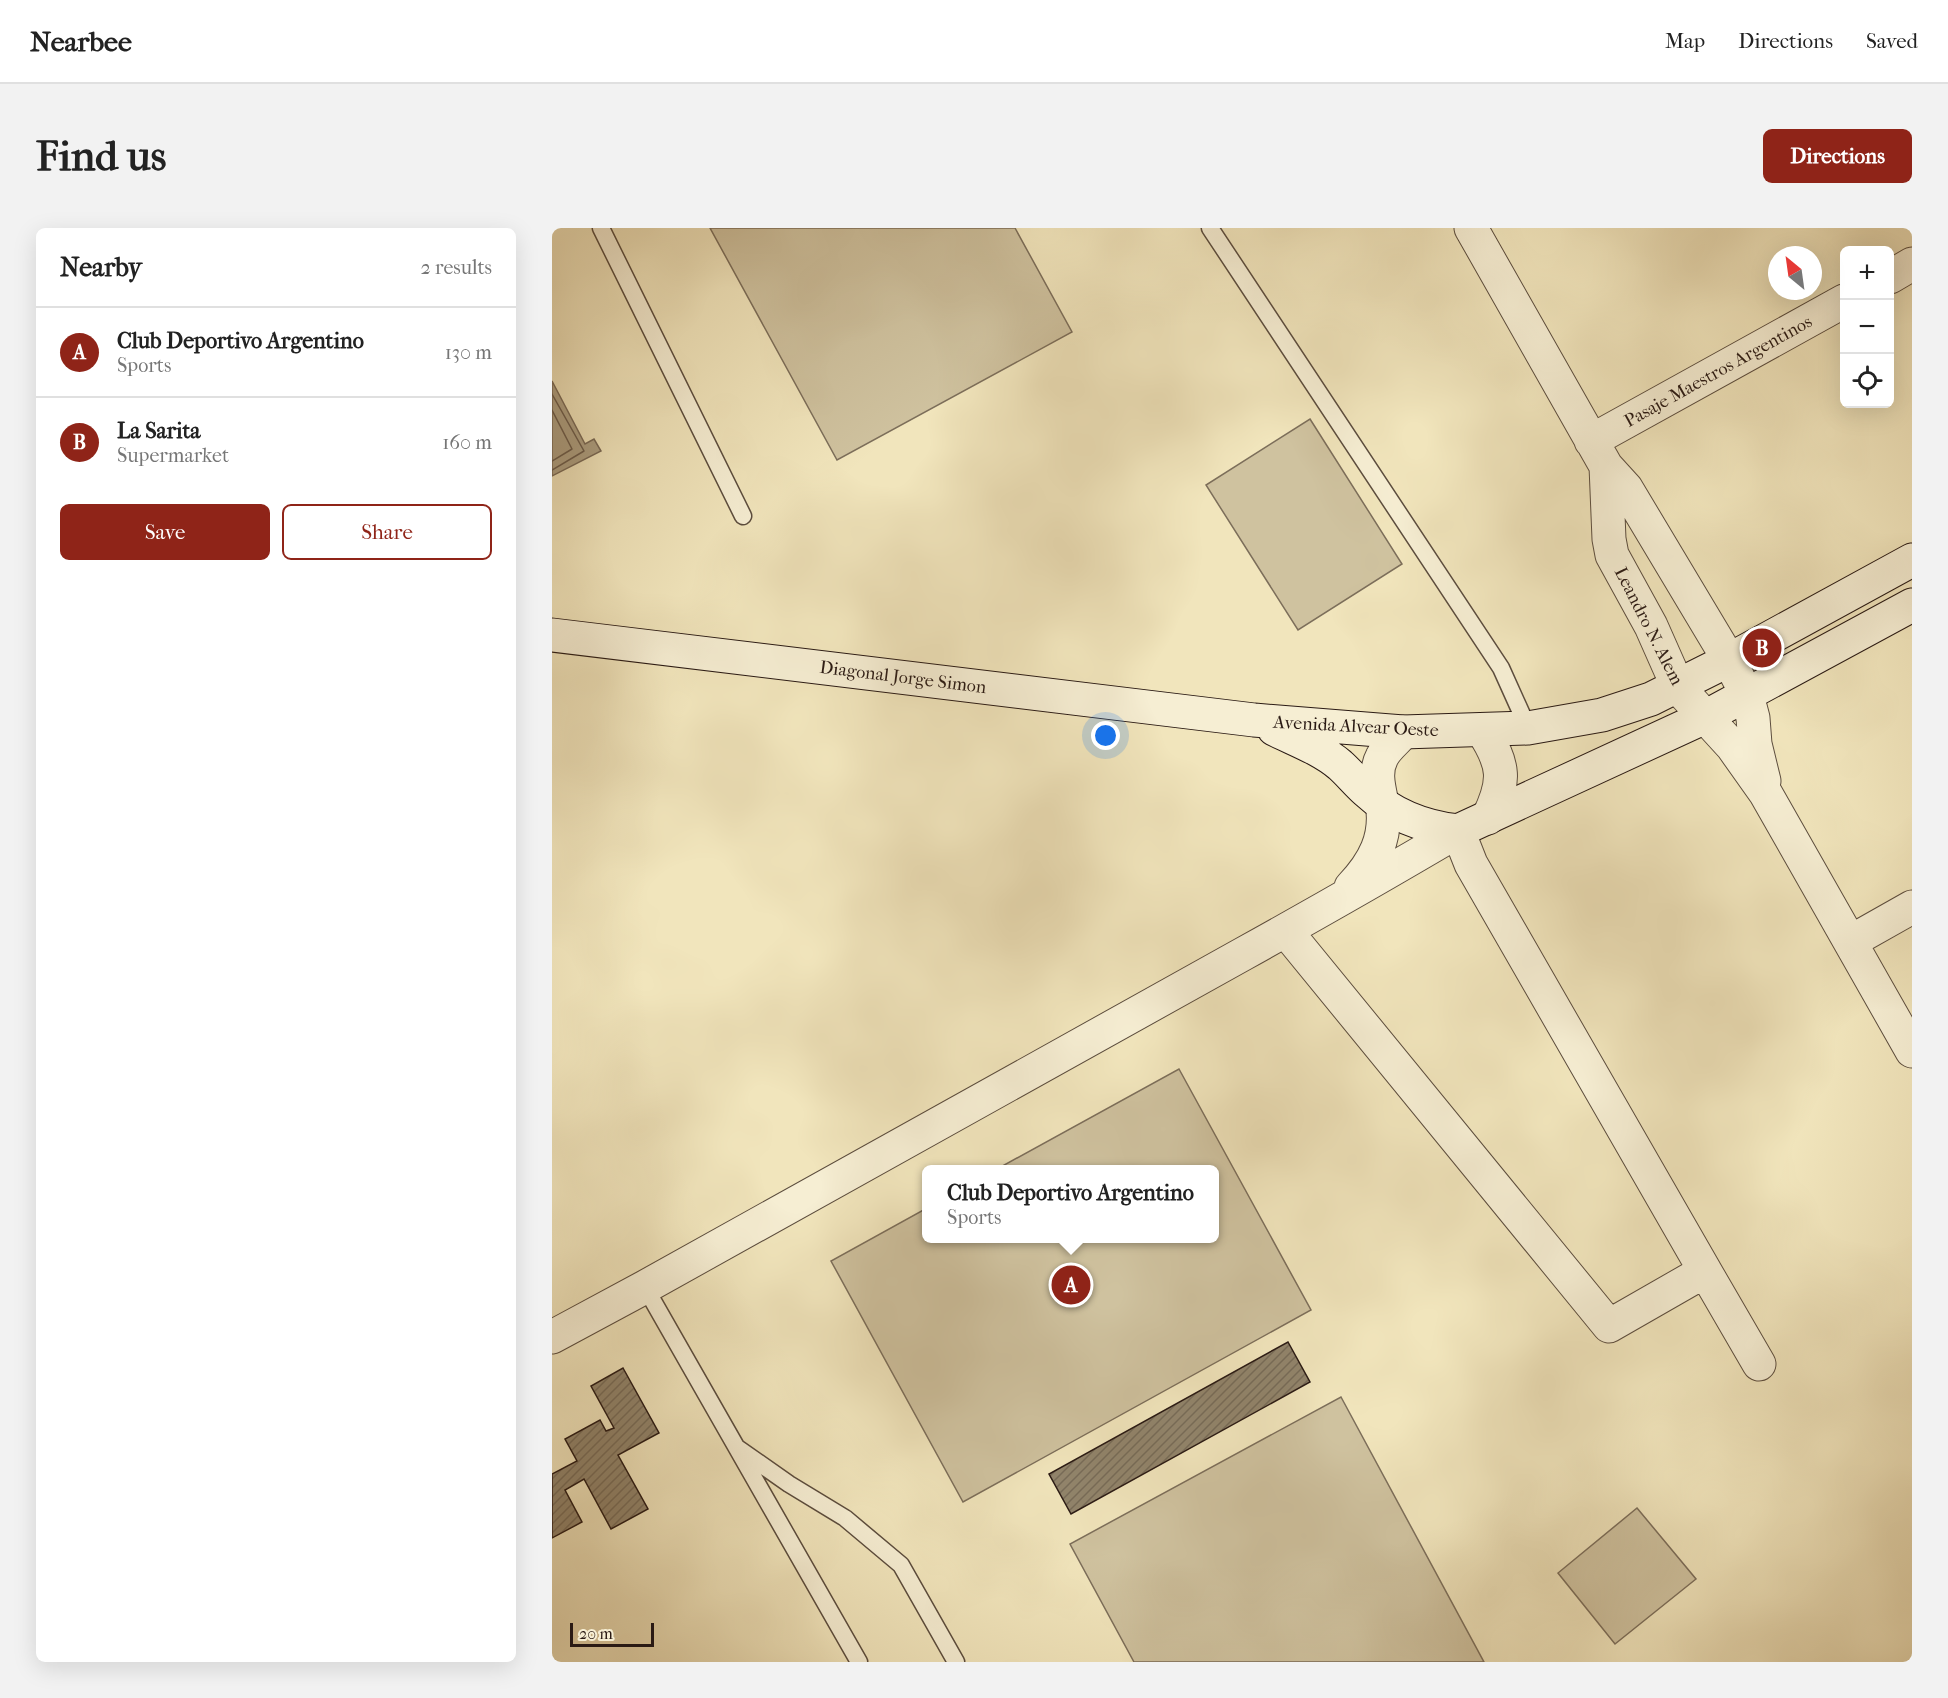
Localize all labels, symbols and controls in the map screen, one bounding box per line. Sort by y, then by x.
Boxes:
text: Nearbee [30,25,132,58]
text: Map [1665,29,1705,53]
text: Directions [1738,29,1833,53]
text: Saved [1866,29,1918,53]
button: Directions [1763,129,1912,183]
text: Find us [36,132,166,181]
north arrow [1768,246,1822,300]
map controls [1840,246,1894,408]
button: + [1840,246,1894,300]
text: Nearby [60,252,142,283]
text: 2 results [421,256,492,279]
button: − [1840,300,1894,354]
street label: Pasaje Maestros Argentinos [1621,311,1816,432]
text: Club Deportivo Argentino [117,328,364,354]
text: A [73,341,86,364]
text: 130 m [445,341,492,364]
text: Sports [117,354,171,377]
button: locate [1840,354,1894,408]
text: La Sarita [117,418,201,444]
text: B [73,431,86,454]
text: 160 m [442,431,492,454]
text: Supermarket [117,444,229,467]
button: Save [60,504,270,560]
button: Share [282,504,492,560]
street label: Leandro N. Alem [1610,564,1687,689]
pin: B [1742,626,1782,670]
street label: Diagonal Jorge Simon [818,657,988,698]
street label: Avenida Alvear Oeste [1272,712,1439,741]
your location [1091,721,1120,750]
popup [922,1165,1219,1243]
text: Club Deportivo Argentino [947,1180,1194,1206]
text: Sports [947,1206,1001,1229]
pin: A [1052,1262,1090,1308]
scale bar [570,1620,654,1648]
text: 20 m [579,1624,613,1643]

